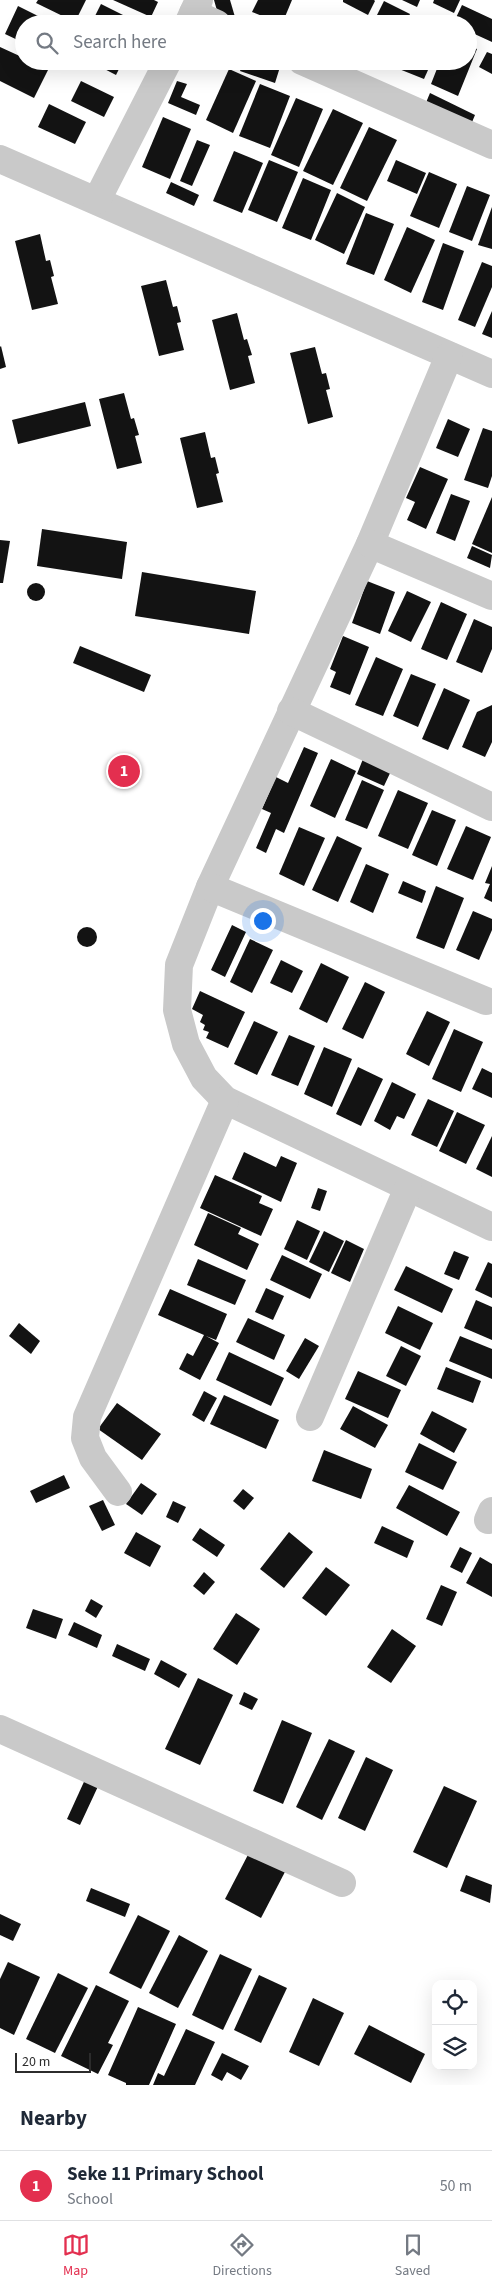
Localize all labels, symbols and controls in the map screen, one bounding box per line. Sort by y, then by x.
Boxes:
search box [15,15,477,70]
icon: search [33,29,61,57]
text: Search here [73,29,167,56]
pin: 1 [108,752,140,790]
your location [250,908,276,934]
map controls [432,1980,477,2070]
button: locate [432,1980,477,2025]
button: layers [432,2025,477,2070]
scale bar [15,2050,91,2073]
text: 20 m [22,2052,50,2072]
text: Nearby [20,2103,87,2133]
text: Seke 11 Primary School [67,2161,263,2188]
text: 1 [32,2175,40,2197]
text: 50 m [440,2175,472,2197]
text: School [67,2188,113,2210]
tab: Map [62,2231,90,2281]
tab: Directions [213,2231,272,2281]
tab: Saved [395,2231,430,2281]

